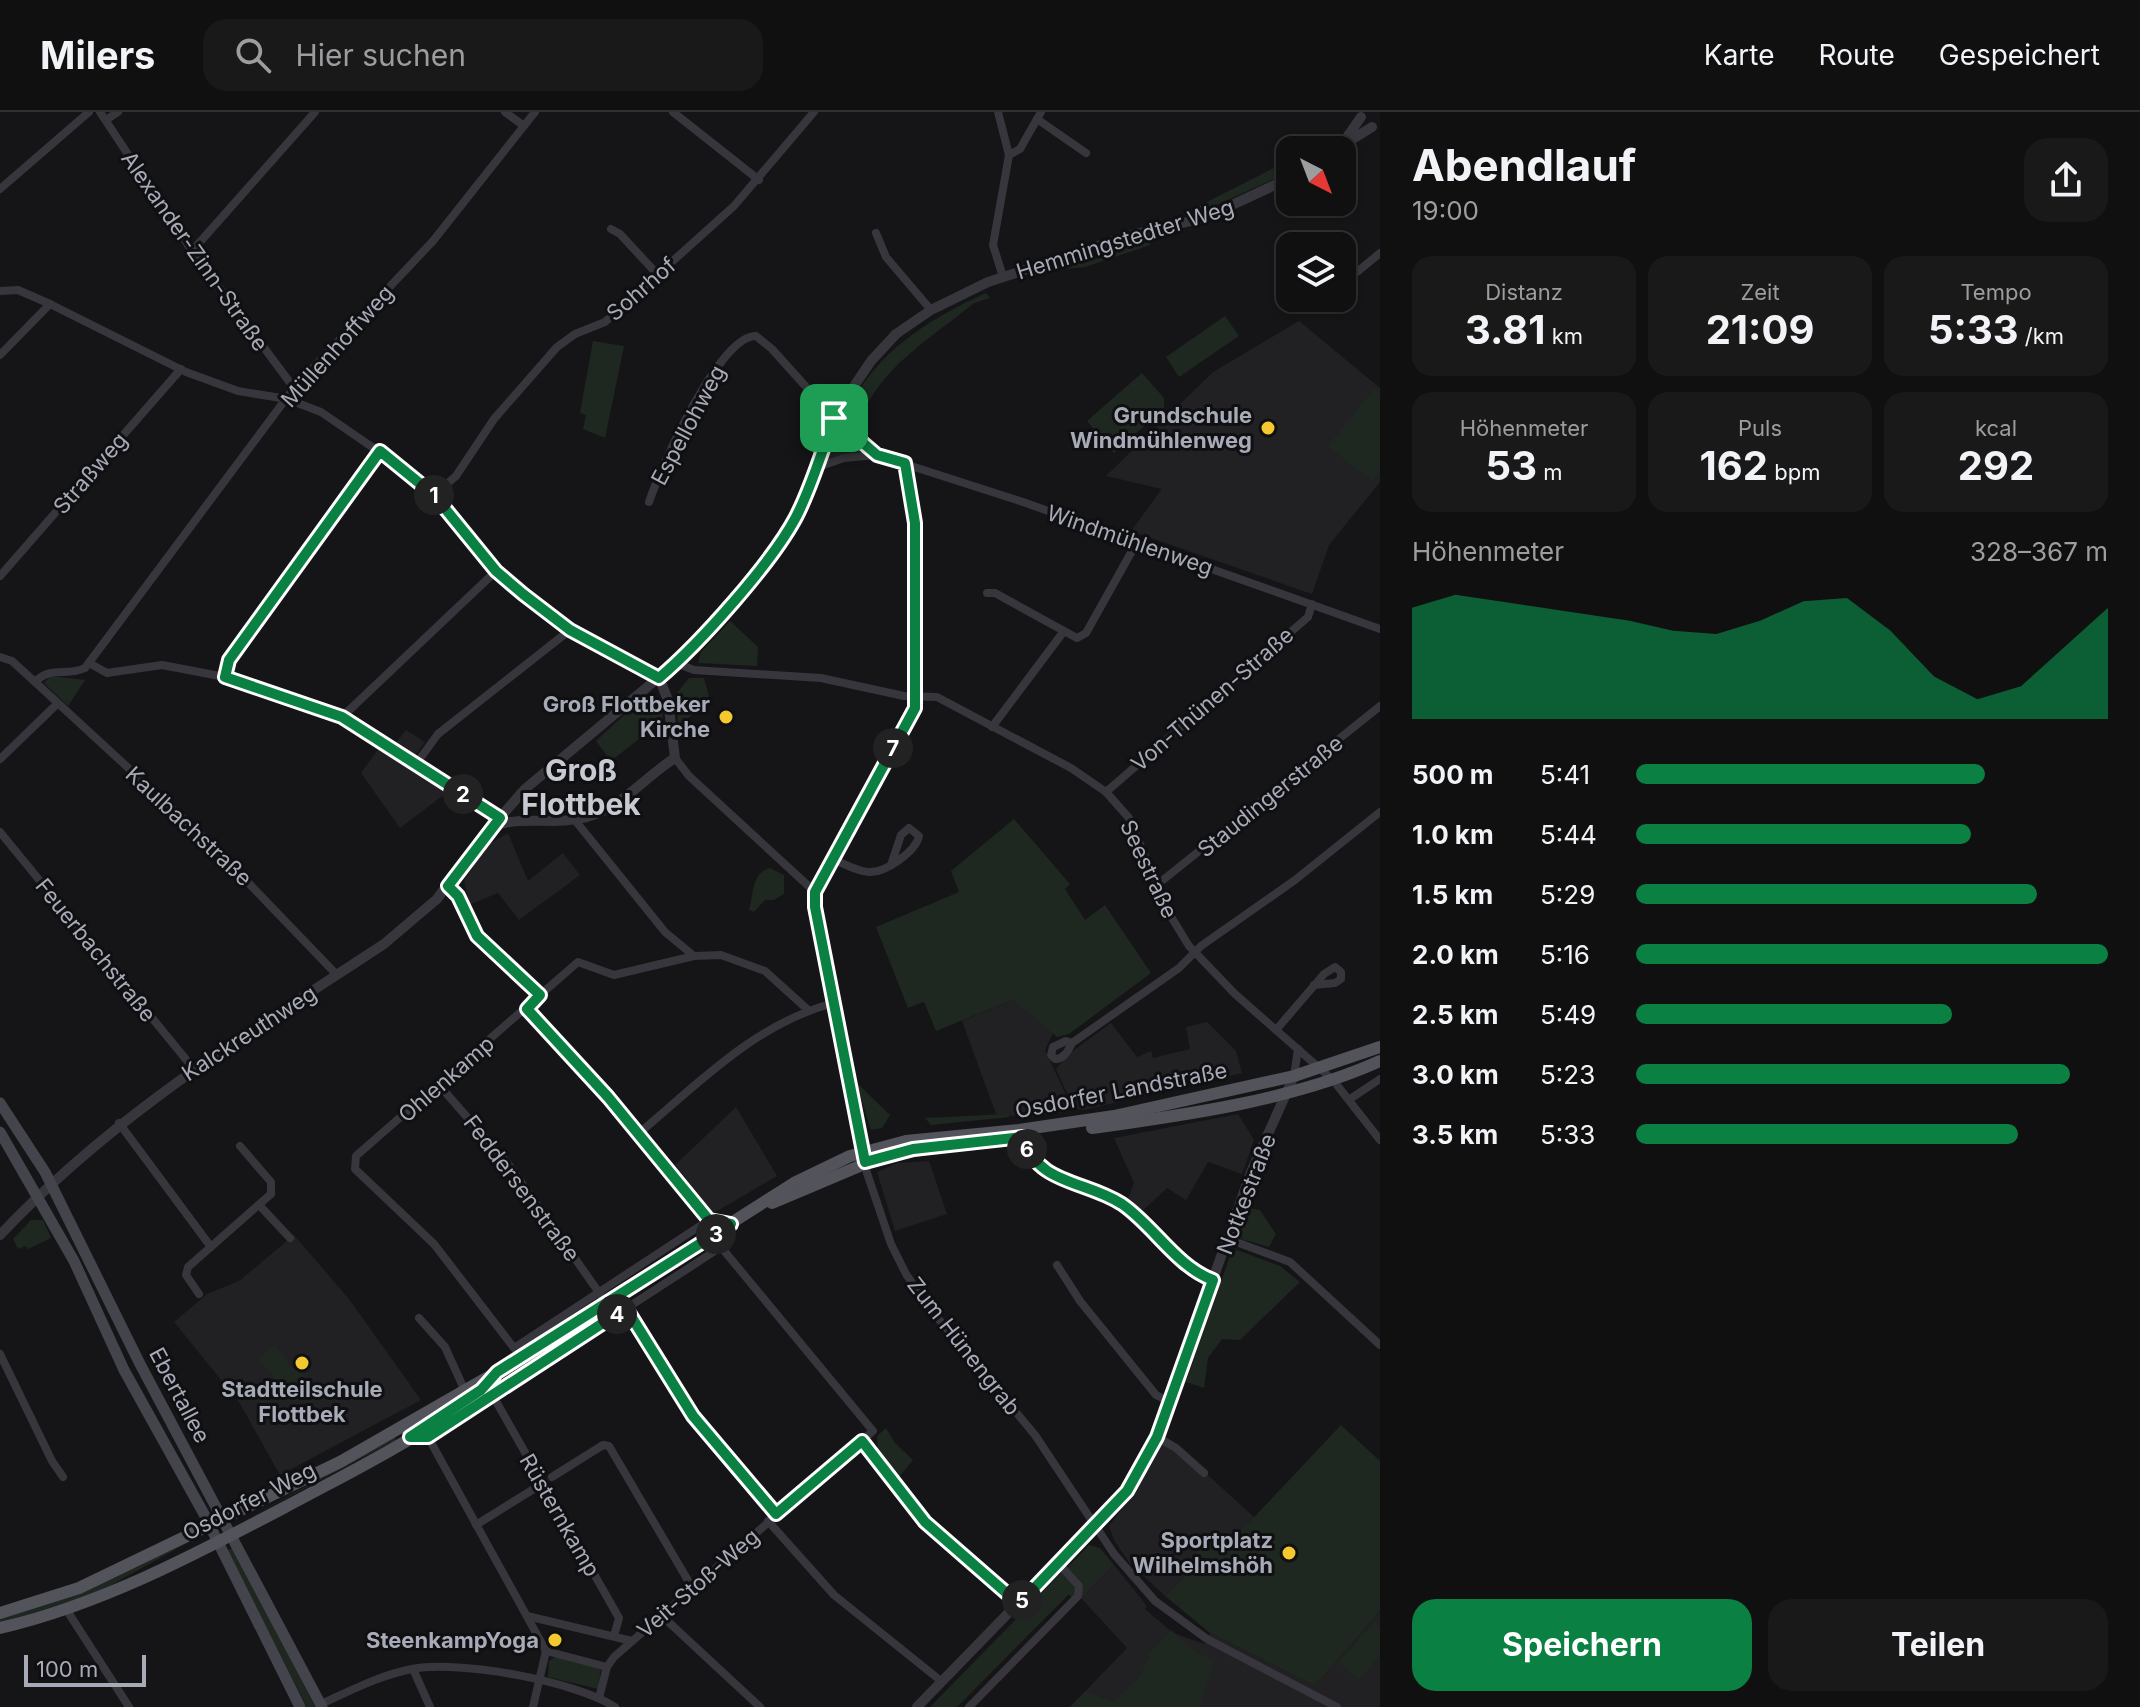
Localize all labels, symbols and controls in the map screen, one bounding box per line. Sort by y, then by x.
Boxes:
search box [203,19,763,91]
text: Milers [40,32,155,78]
icon: search [231,33,275,77]
text: Hier suchen [295,37,466,73]
text: Karte [1704,38,1775,72]
text: Route [1819,38,1895,72]
text: Gespeichert [1939,38,2100,72]
north arrow [1276,136,1356,216]
map controls [1276,136,1356,312]
text: Abendlauf [1412,138,1636,192]
button: share [2024,138,2108,222]
street label: Alexander-Zinn-Straße [116,146,274,356]
street label: Hemmingstedter Weg [1013,194,1237,284]
text: 19:00 [1412,195,1479,226]
button: layers [1276,232,1356,312]
street label: Sohrhof [601,252,681,326]
text: Distanz [1485,279,1563,305]
text: Zeit [1740,279,1780,305]
text: Tempo [1960,279,2032,305]
street label: Müllenhoffweg [275,280,399,412]
text: 3.81 [1465,305,1545,354]
text: 21:09 [1706,305,1814,354]
text: 5:33 [1928,305,2019,354]
text: km [1545,323,1583,349]
text: /km [2019,323,2064,349]
street label: Espellohweg [646,361,730,489]
pin [800,384,868,452]
icon: arrive [812,396,856,440]
place label: Grundschule Windmühlenweg [1070,402,1252,453]
text: Höhenmeter [1460,415,1588,441]
text: Puls [1738,415,1782,441]
text: kcal [1975,415,2017,441]
marker: Grundschule Windmühlenweg [1259,419,1277,437]
street label: Straßweg [48,427,132,519]
text: 53 [1486,441,1537,490]
text: 162 [1700,441,1768,490]
text: 292 [1958,441,2034,490]
text: m [1537,459,1562,485]
text: bpm [1768,459,1820,485]
pin: 1 [414,475,454,515]
text: 1 [429,482,439,508]
street label: Windmühlenweg [1044,499,1216,581]
text: Höhenmeter [1412,536,1564,567]
text: 328–367 m [1970,536,2108,567]
street label: Von-Thünen-Straße [1126,622,1298,776]
place label: Groß Flottbeker Kirche [543,691,710,742]
marker: Groß Flottbeker Kirche [717,708,735,726]
pin: 7 [873,728,913,768]
street label: Staudingerstraße [1192,730,1348,862]
text: 7 [887,735,899,761]
district label: Groß Flottbek [521,752,641,822]
text: 500 m [1412,759,1494,790]
text: 5:41 [1540,759,1590,790]
street label: Kaulbachstraße [121,761,257,891]
pin: 2 [443,774,483,814]
text: 2 [456,781,470,807]
street label: Seestraße [1115,816,1183,922]
text: 1.0 km [1412,819,1494,850]
text: 5:44 [1540,819,1597,850]
street label: Feuerbachstraße [30,873,162,1027]
text: 1.5 km [1412,879,1493,910]
text: 5:29 [1540,879,1595,910]
text: 2.0 km [1412,939,1499,970]
text: 5:16 [1540,939,1590,970]
street label: Kalckreuthweg [177,980,321,1086]
text: 2.5 km [1412,999,1498,1030]
text: 5:49 [1540,999,1596,1030]
street label: Ohlenkamp [393,1030,499,1128]
street label: Osdorfer Landstraße [1013,1057,1229,1123]
text: 3.0 km [1412,1059,1499,1090]
text: 5:23 [1540,1059,1595,1090]
street label: Feddersenstraße [459,1110,585,1266]
text: 3.5 km [1412,1119,1498,1150]
text: 5:33 [1540,1119,1595,1150]
pin: 6 [1007,1129,1047,1169]
street label: Notkestraße [1211,1130,1281,1258]
text: 6 [1020,1136,1034,1162]
pin: 3 [696,1214,736,1254]
text: 3 [709,1221,723,1247]
street label: Zum Hünengrab [902,1272,1026,1420]
pin: 4 [597,1294,637,1334]
text: 4 [610,1301,624,1327]
street label: Ebertallee [144,1343,216,1447]
marker: Stadtteilschule Flottbek [293,1354,311,1372]
place label: Stadtteilschule Flottbek [221,1376,383,1427]
street label: Rüsternkamp [514,1449,606,1581]
street label: Osdorfer Weg [178,1456,320,1546]
street label: Veit-Stoß-Weg [632,1523,764,1643]
place label: Sportplatz Wilhelmshöh [1132,1527,1273,1578]
marker: Sportplatz Wilhelmshöh [1280,1544,1298,1562]
pin: 5 [1002,1580,1042,1620]
text: 5 [1015,1587,1029,1613]
button: Speichern [1412,1599,1752,1691]
button: Teilen [1768,1599,2108,1691]
place label: SteenkampYoga [366,1627,539,1653]
marker: SteenkampYoga [546,1631,564,1649]
scale bar [24,1651,146,1687]
text: 100 m [36,1656,98,1682]

